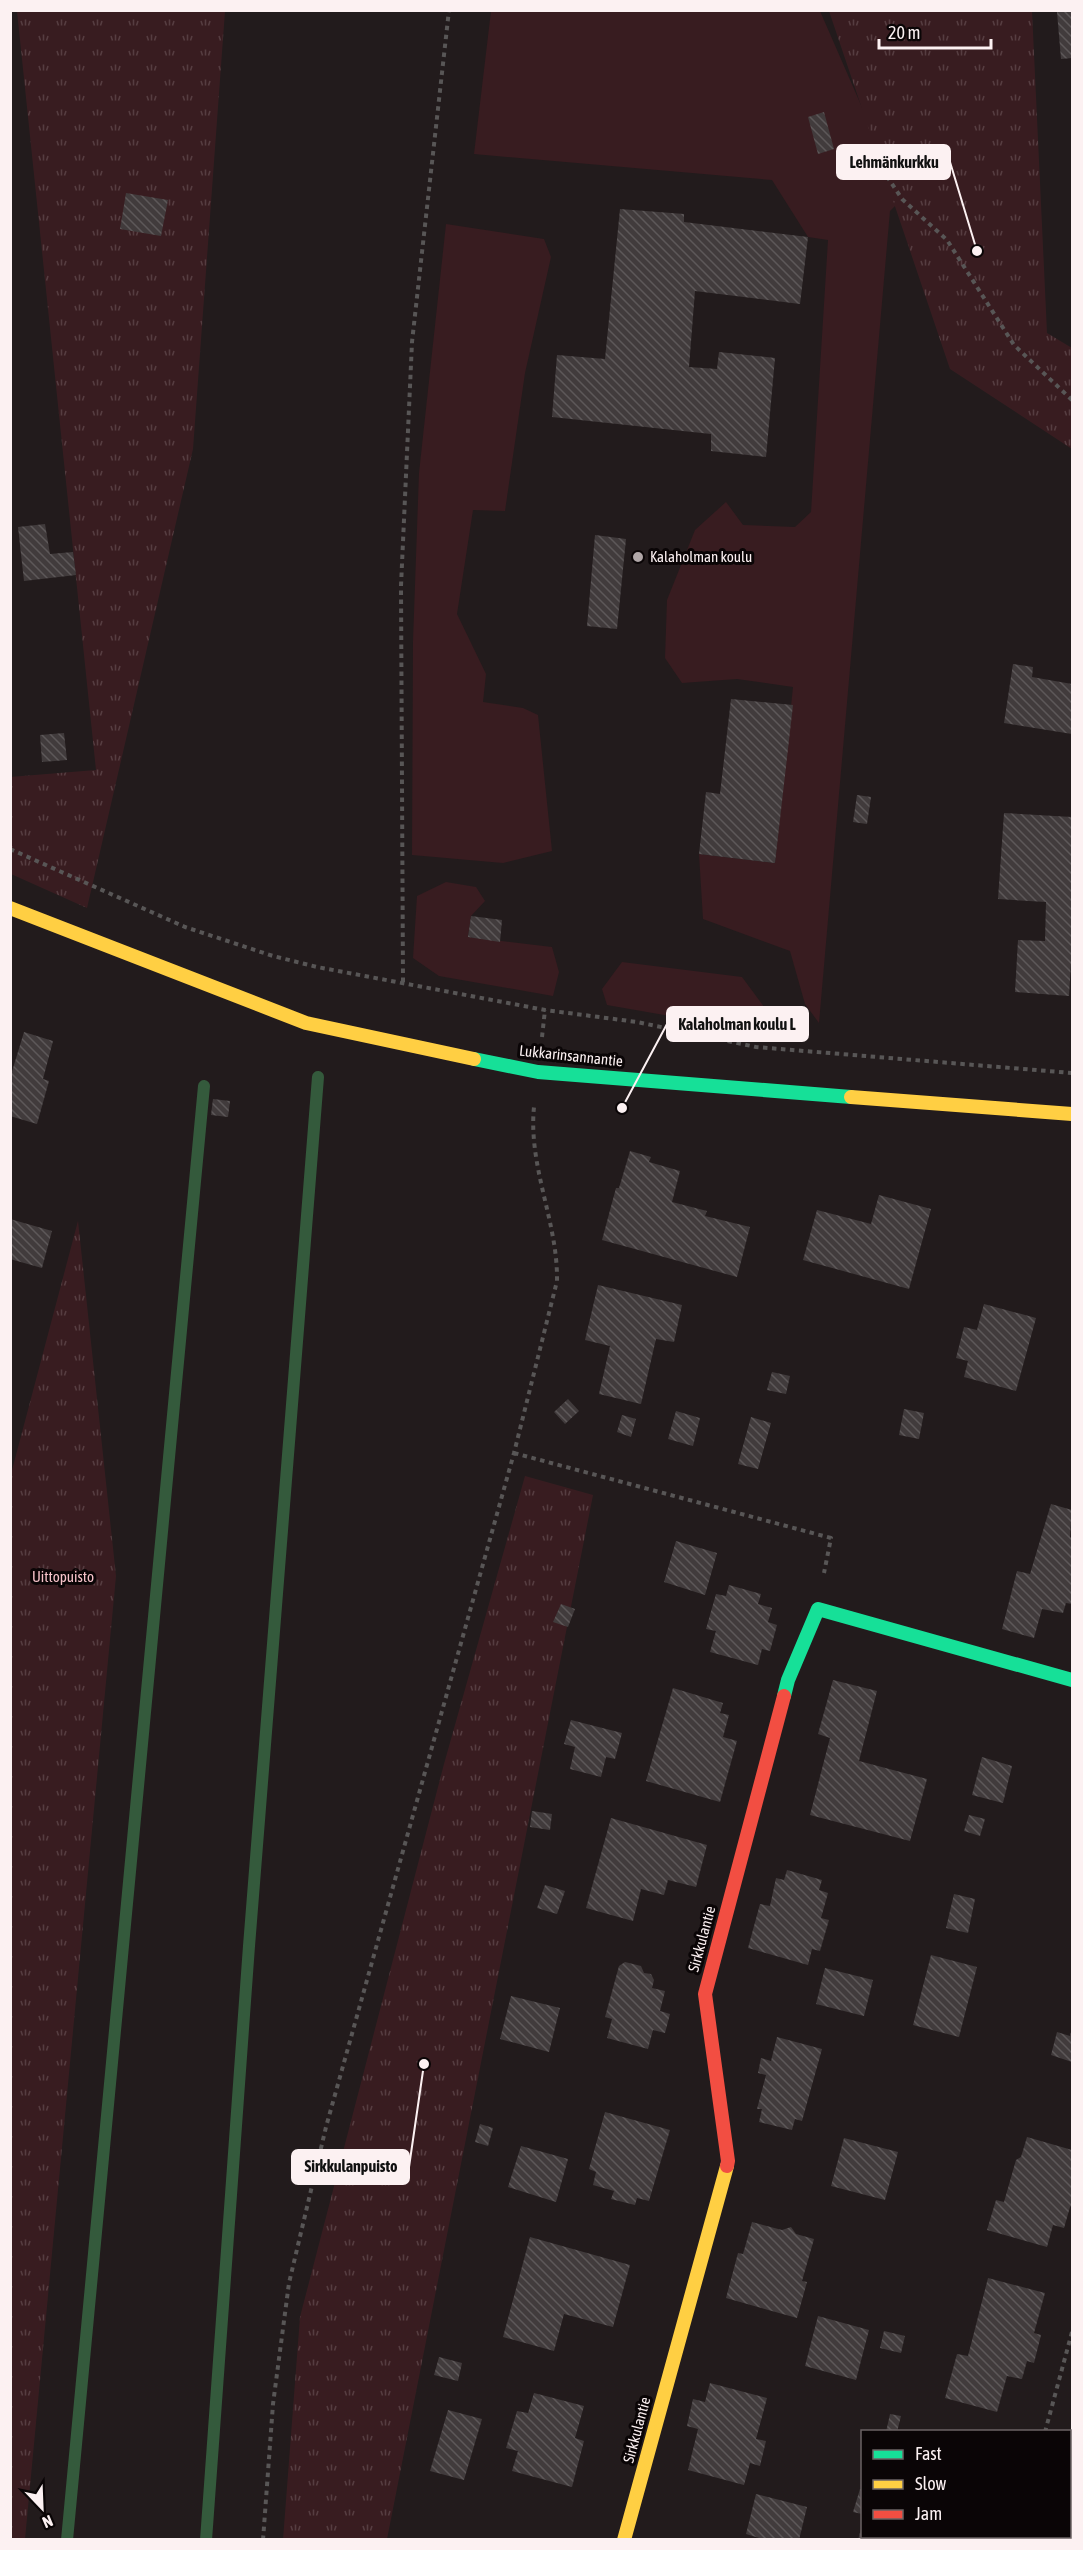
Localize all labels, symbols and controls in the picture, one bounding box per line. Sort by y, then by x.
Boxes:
scale bar [879,12,992,50]
text: 20 m [888,22,920,43]
callout: Lehmänkurkku [837,145,950,179]
text: Lehmänkurkku [849,153,939,171]
place label: Kalaholman koulu [650,548,752,565]
marker: Kalaholman koulu [631,550,645,564]
callout: Kalaholman koulu L [667,1007,808,1041]
text: Kalaholman koulu L [678,1015,796,1033]
street label: Lukkarinsannantie [518,1042,624,1069]
park label: Uittopuisto [32,1568,94,1585]
street label: Sirkkulantie [685,1904,719,1974]
callout: Sirkkulanpuisto [292,2150,409,2184]
text: Sirkkulanpuisto [305,2157,398,2175]
street label: Sirkkulantie [620,2395,654,2465]
legend [861,2430,1071,2538]
text: Fast [915,2443,942,2464]
text: Slow [915,2473,946,2494]
north arrow [12,2478,72,2538]
text: Jam [915,2503,942,2524]
text: N [40,2512,56,2532]

